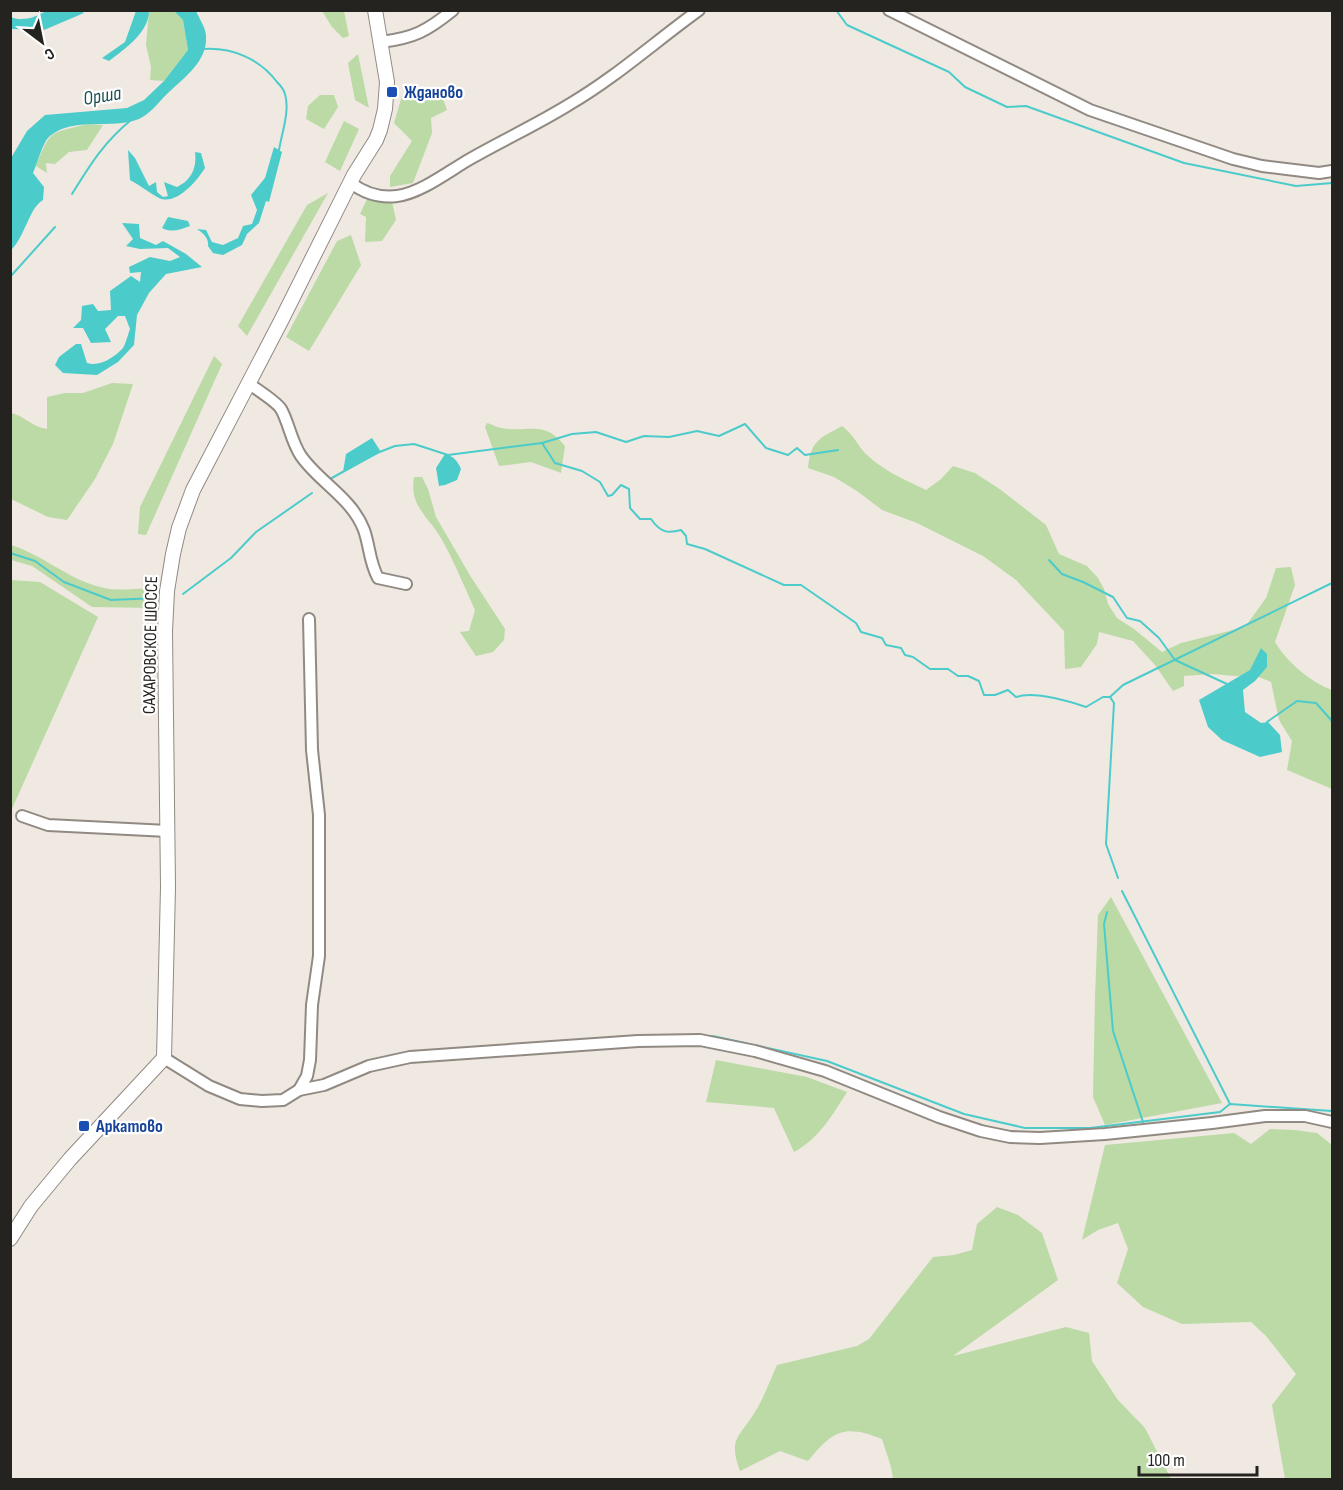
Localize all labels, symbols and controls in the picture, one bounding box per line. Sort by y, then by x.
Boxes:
north arrow [12,12,72,72]
text: С [41,43,58,64]
water label: Орша [81,81,123,111]
place label: Жданово [404,82,463,103]
marker: Жданово [385,85,399,99]
street label: САХАРОВСКОЕ ШОССЕ [139,576,162,714]
place label: Аркатово [95,1116,163,1137]
marker: Аркатово [77,1119,91,1133]
scale bar [1139,1439,1258,1477]
text: 100 m [1148,1450,1185,1471]

